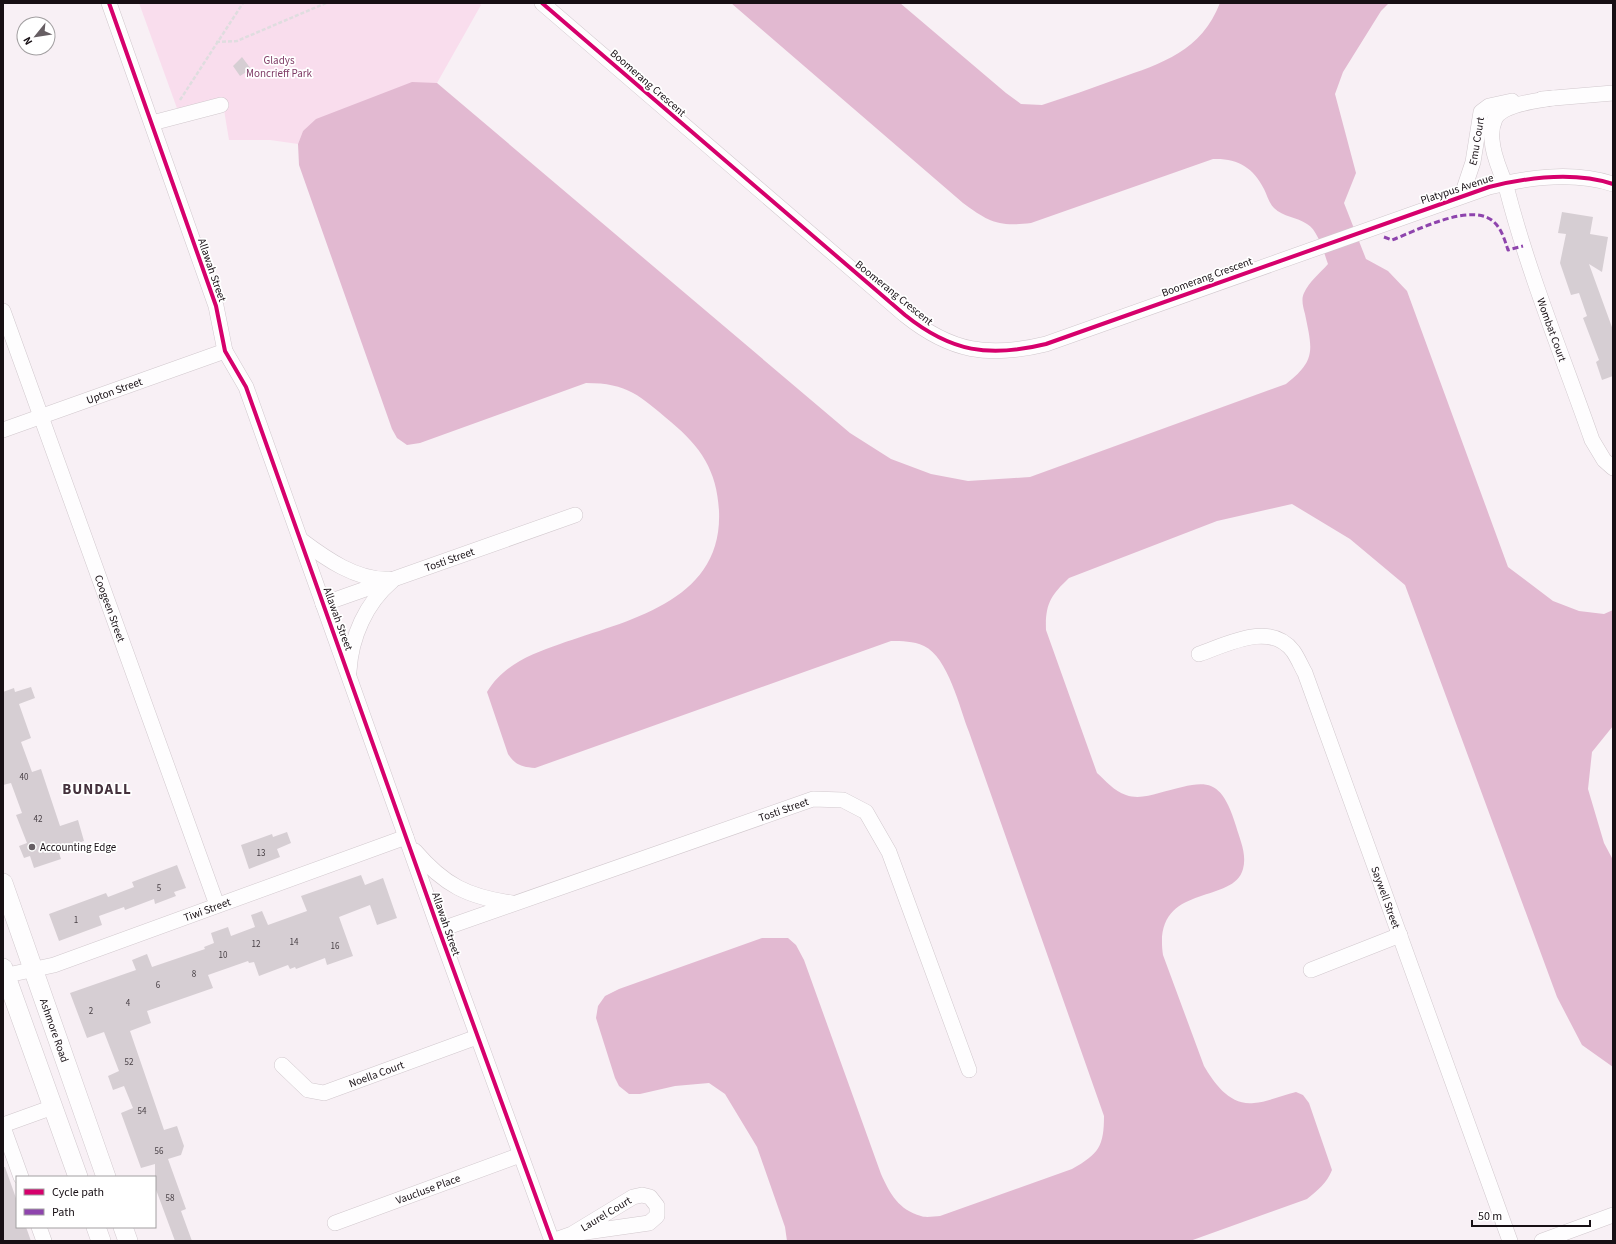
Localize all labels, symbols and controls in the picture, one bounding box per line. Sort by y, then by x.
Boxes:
north arrow [16,16,56,56]
text: N [19,34,36,48]
street label: Boomerang Crescent [607,46,689,120]
park label: Gladys Moncrieff Park [246,53,313,81]
street label: Emu Court [1465,115,1488,167]
street label: Platypus Avenue [1418,170,1496,208]
street label: Allawah Street [194,236,230,304]
street label: Boomerang Crescent [1159,253,1255,300]
street label: Boomerang Crescent [852,257,936,329]
street label: Wombat Court [1534,296,1571,364]
street label: Upton Street [84,373,144,407]
street label: Tosti Street [422,544,477,575]
street label: Coogeen Street [91,573,129,644]
street label: Allawah Street [320,585,356,653]
house number: 40 [20,771,29,784]
district label: BUNDALL [62,779,132,800]
street label: Tosti Street [757,794,811,825]
house number: 42 [34,813,43,826]
place label: Accounting Edge [40,840,117,855]
marker: Accounting Edge [27,842,37,852]
house number: 13 [257,847,266,860]
street label: Saywell Street [1368,864,1404,931]
house number: 5 [157,882,162,895]
street label: Allawah Street [428,890,464,958]
street label: Tiwi Street [181,894,233,925]
house number: 1 [74,914,78,927]
house number: 14 [290,936,299,949]
house number: 12 [252,938,261,951]
house number: 16 [331,940,340,953]
house number: 10 [219,949,228,962]
house number: 8 [192,968,197,981]
house number: 6 [156,979,161,992]
street label: Ashmore Road [36,996,73,1064]
house number: 4 [126,997,131,1010]
house number: 2 [89,1005,94,1018]
house number: 52 [125,1056,134,1069]
street label: Noella Court [347,1057,406,1091]
house number: 54 [138,1105,147,1118]
house number: 56 [155,1145,164,1158]
street label: Vaucluse Place [393,1170,463,1208]
legend [16,1176,156,1228]
text: Cycle path [52,1184,104,1201]
house number: 58 [166,1192,175,1205]
street label: Laurel Court [578,1193,634,1235]
scale bar [1472,1202,1590,1228]
text: Path [52,1204,75,1221]
text: 50 m [1478,1208,1502,1225]

